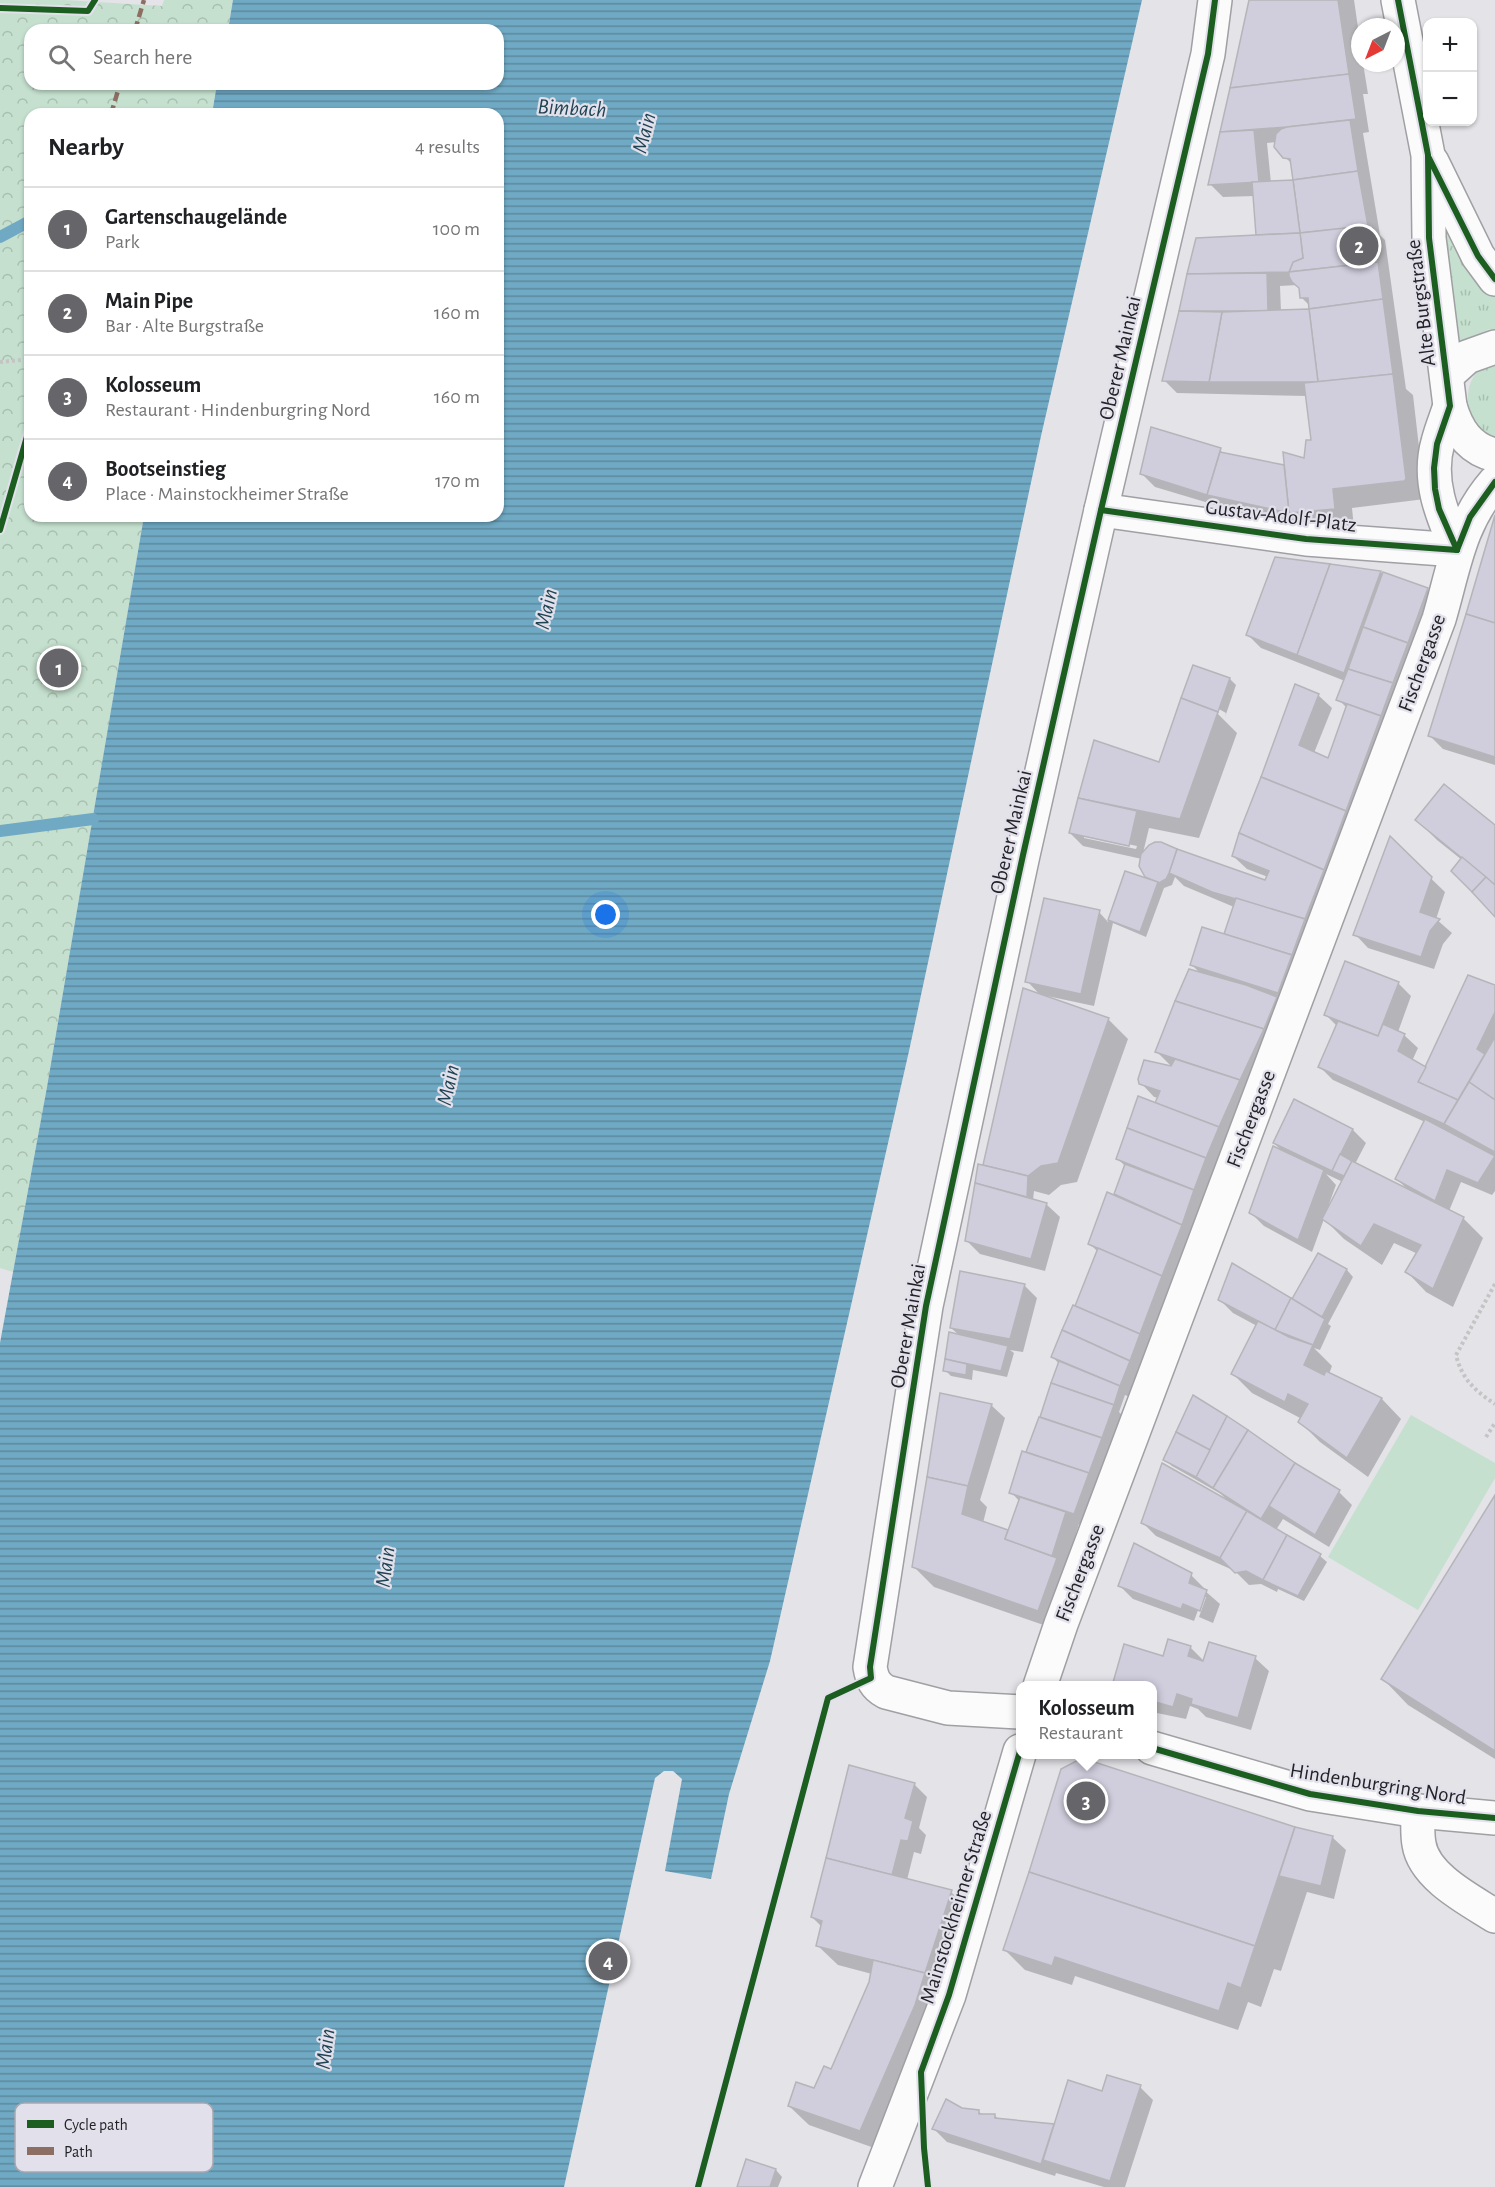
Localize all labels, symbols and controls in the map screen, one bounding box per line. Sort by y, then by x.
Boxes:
north arrow [1351,18,1405,72]
map controls [1423,18,1477,126]
button: + [1423,18,1477,72]
search box [24,24,504,90]
icon: search [45,41,78,74]
text: Search here [93,46,192,68]
button: − [1423,72,1477,126]
water label: Bimbach [537,95,607,121]
water label: Main [628,111,660,155]
text: Nearby [48,134,124,160]
text: 4 results [415,137,480,157]
text: Gartenschaugelände [105,206,287,228]
text: 1 [64,219,71,239]
text: 100 m [433,219,480,239]
pin: 2 [1340,224,1378,268]
text: Park [105,232,140,252]
street label: Alte Burgstraße [1403,238,1439,368]
text: Main Pipe [105,290,193,312]
street label: Oberer Mainkai [1096,294,1144,422]
text: 2 [63,303,72,323]
text: 160 m [434,303,480,323]
text: Bar · Alte Burgstraße [105,316,264,336]
text: Kolosseum [105,374,201,396]
text: 3 [63,387,72,407]
text: 160 m [434,387,480,407]
text: Restaurant · Hindenburgring Nord [105,400,370,420]
text: Bootseinstieg [105,458,226,480]
text: 4 [62,471,73,491]
text: 170 m [435,471,480,491]
text: Place · Mainstockheimer Straße [105,484,349,504]
street label: Gustav-Adolf-Platz [1204,496,1358,536]
water label: Main [531,587,561,631]
street label: Fischergasse [1395,611,1449,715]
pin: 1 [40,646,78,690]
street label: Oberer Mainkai [987,768,1035,896]
your location [591,900,620,929]
water label: Main [433,1063,463,1107]
street label: Fischergasse [1223,1067,1279,1171]
street label: Oberer Mainkai [887,1262,929,1390]
street label: Fischergasse [1052,1521,1108,1625]
water label: Main [372,1545,398,1589]
popup [1016,1681,1157,1759]
text: Kolosseum [1038,1697,1135,1719]
text: Restaurant [1038,1723,1123,1743]
street label: Hindenburgring Nord [1288,1760,1468,1808]
pin: 3 [1066,1778,1106,1824]
street label: Mainstockheimer Straße [917,1808,995,2006]
pin: 4 [588,1938,628,1984]
water label: Main [312,2027,338,2071]
legend [15,2103,213,2172]
text: Cycle path [64,2117,128,2134]
text: Path [64,2144,93,2160]

